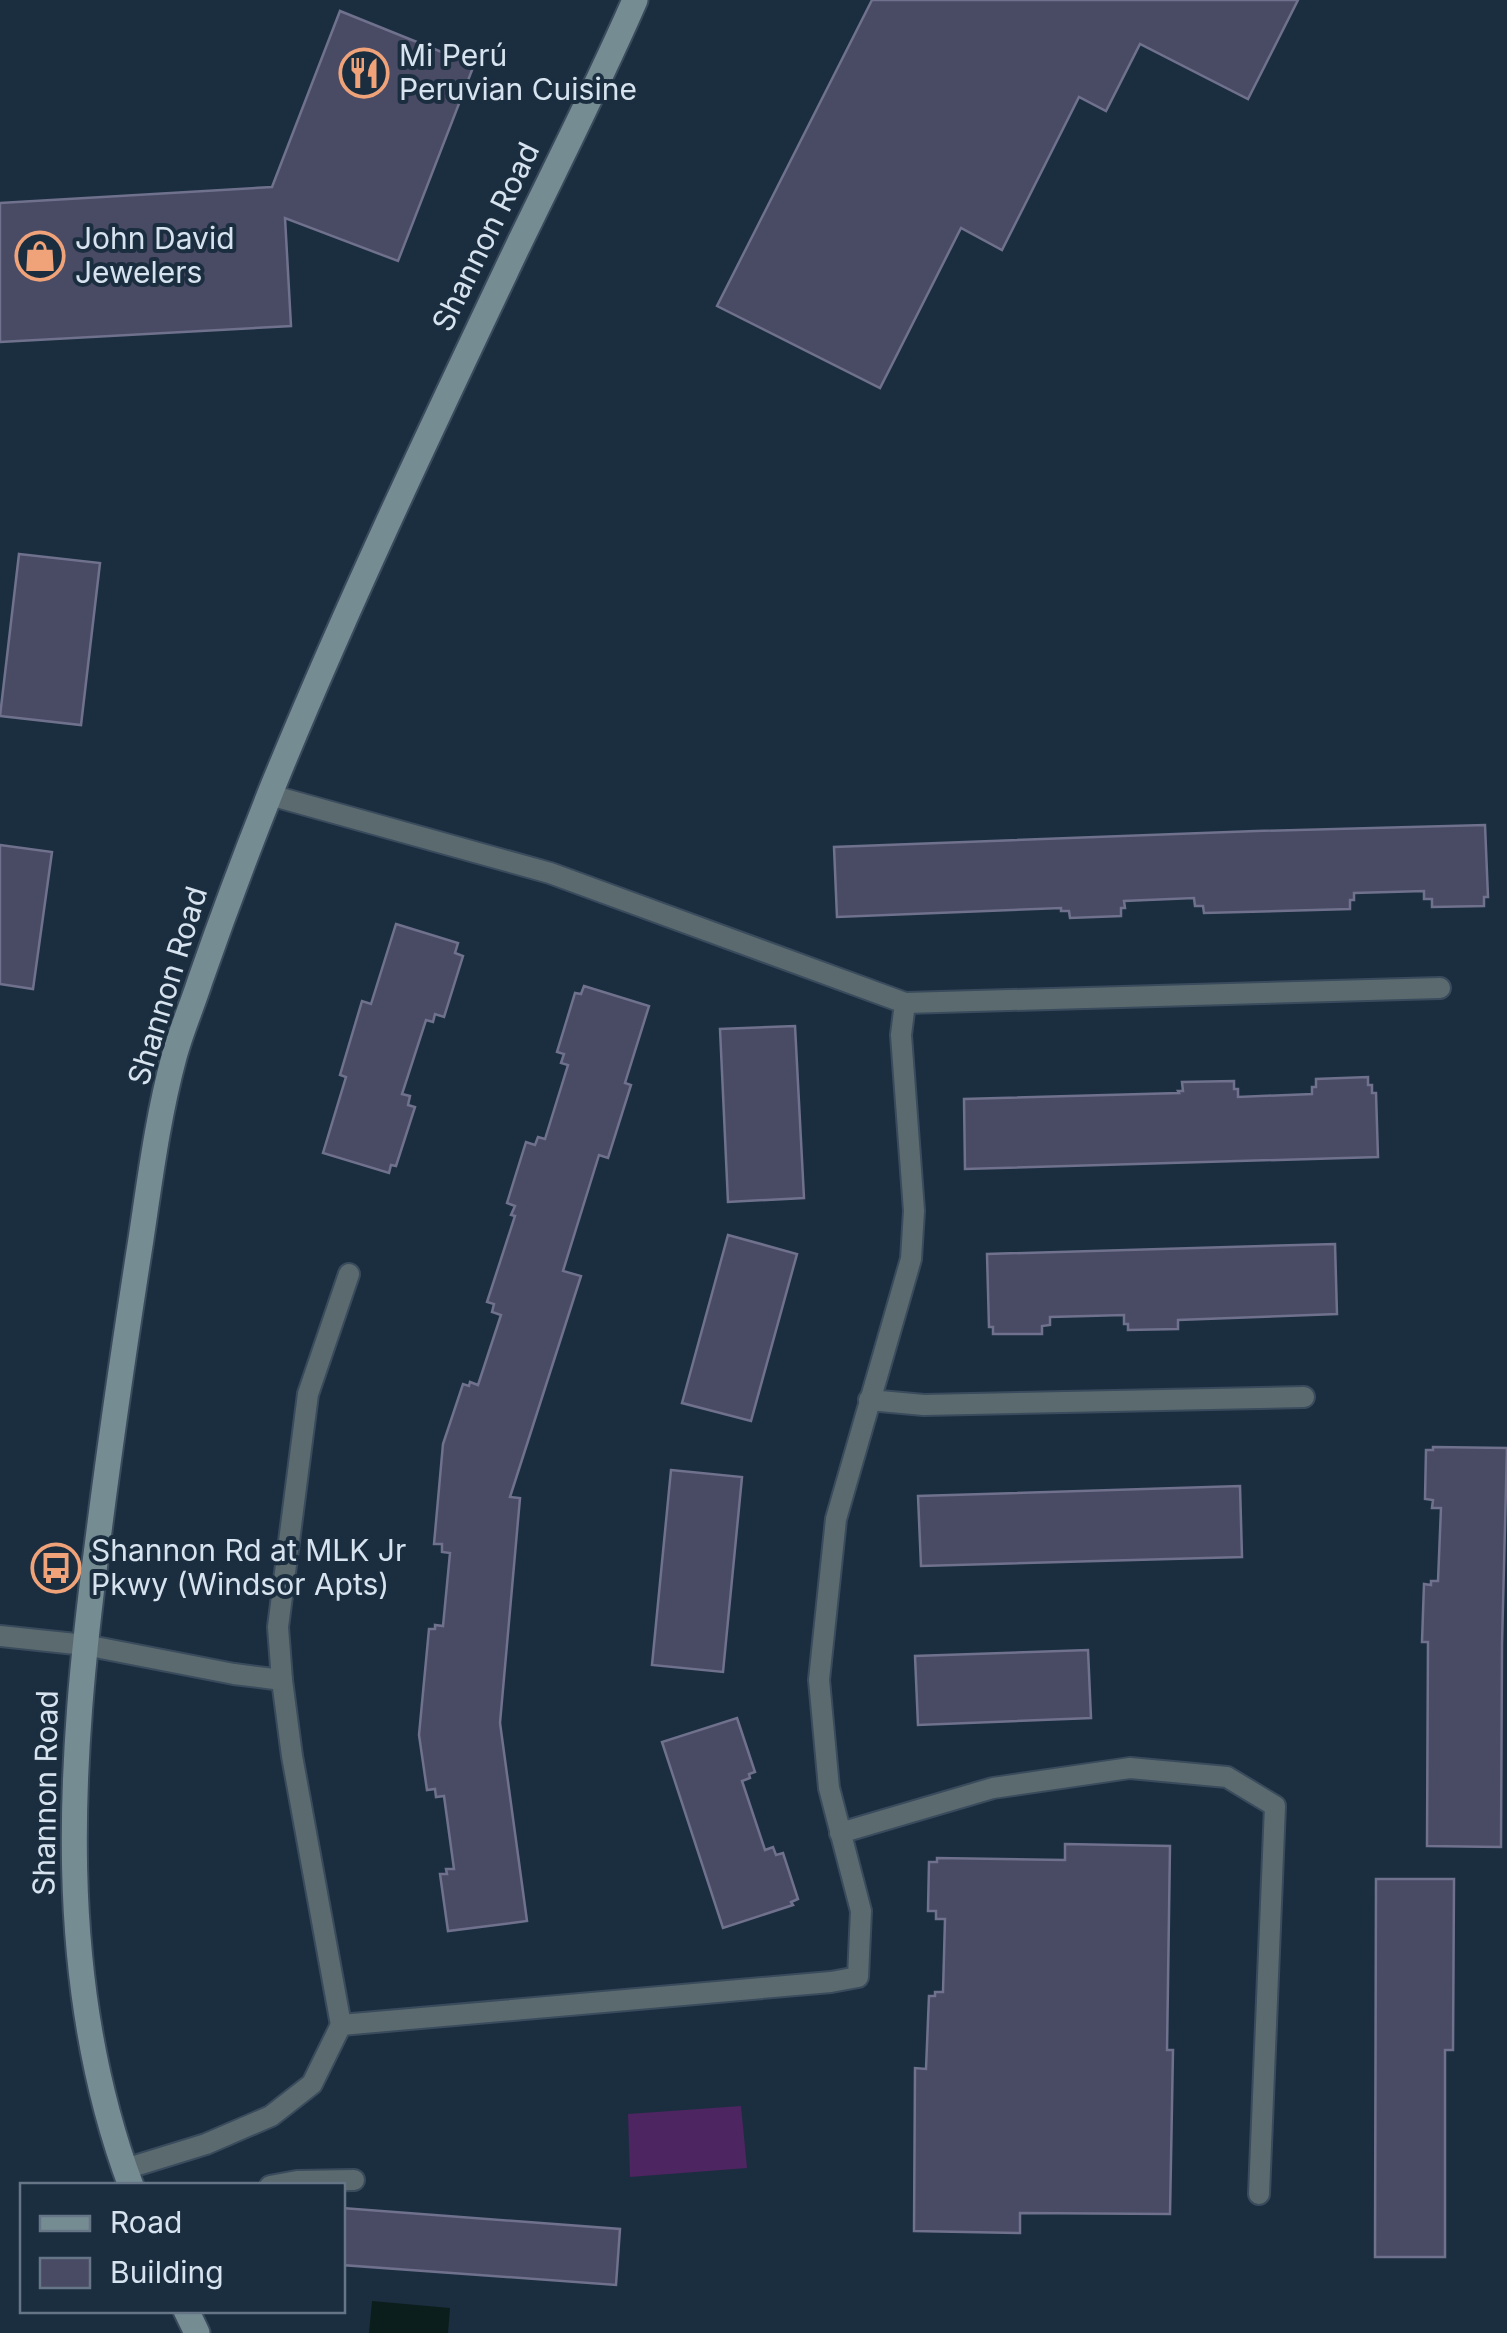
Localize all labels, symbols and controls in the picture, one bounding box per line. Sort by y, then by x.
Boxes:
place label: Mi Perú Peruvian Cuisine [399,37,637,107]
restaurant icon: Mi Perú Peruvian Cuisine [338,47,390,99]
street label: Shannon Road [424,136,546,337]
place label: John David Jewelers [75,220,235,290]
shop icon: John David Jewelers [14,230,66,282]
street label: Shannon Road [120,882,214,1089]
place label: Shannon Rd at MLK Jr Pkwy (Windsor Apts) [91,1532,406,1602]
bus stop icon: Shannon Rd at MLK Jr Pkwy (Windsor Apts) [30,1542,82,1594]
street label: Shannon Road [25,1690,65,1896]
legend [20,2183,345,2313]
text: Road [110,2204,182,2240]
text: Building [110,2254,224,2290]

